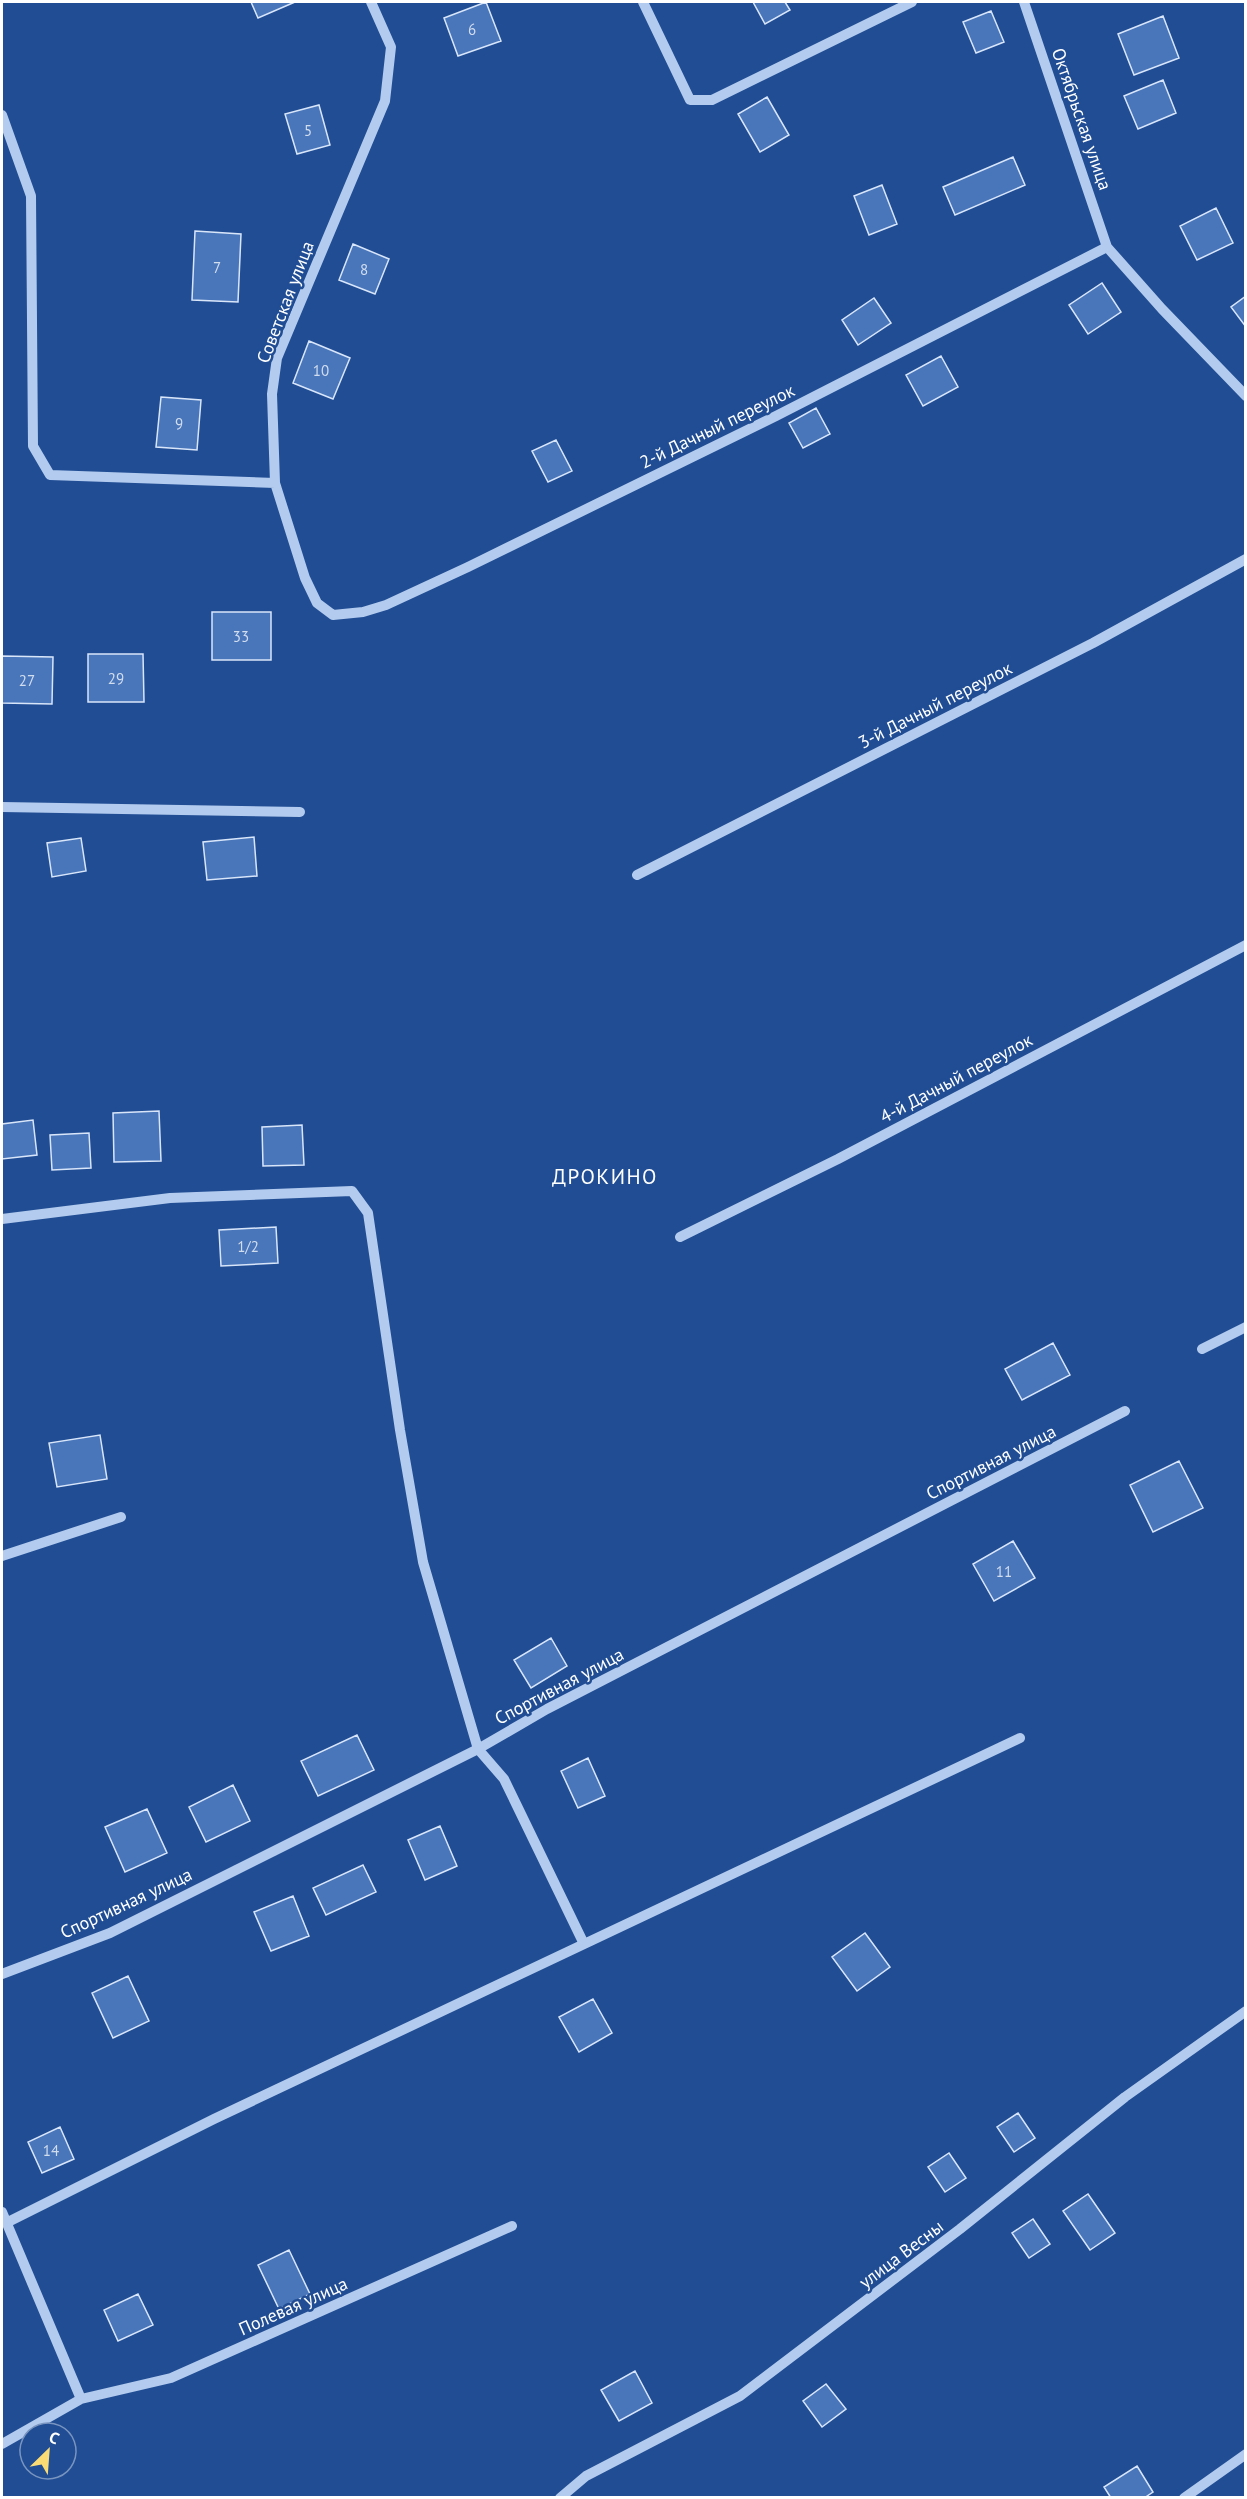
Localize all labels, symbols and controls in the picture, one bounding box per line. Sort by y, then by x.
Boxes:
house number: 6 [468,20,476,39]
street label: Октябрьская улица [1047,45,1117,193]
house number: 5 [304,121,312,140]
street label: Советская улица [251,238,319,366]
house number: 7 [213,258,221,277]
house number: 8 [360,260,368,279]
house number: 10 [313,361,329,380]
street label: 2-й Дачный переулок [636,378,798,473]
house number: 9 [175,414,183,433]
house number: 33 [233,627,249,646]
street label: 3-й Дачный переулок [854,656,1016,754]
house number: 29 [108,669,124,688]
house number: 27 [19,671,35,690]
street label: 4-й Дачный переулок [876,1028,1036,1128]
district label: ДРОКИНО [552,1163,658,1190]
house number: 1/2 [237,1237,259,1256]
street label: Спортивная улица [922,1419,1060,1505]
house number: 11 [996,1562,1012,1581]
street label: Спортивная улица [491,1642,627,1730]
street label: Спортивная улица [56,1862,196,1944]
house number: 14 [43,2141,59,2160]
street label: улица Весны [854,2215,948,2293]
street label: Полевая улица [235,2272,351,2340]
north arrow [18,2421,78,2481]
text: С [46,2426,63,2448]

